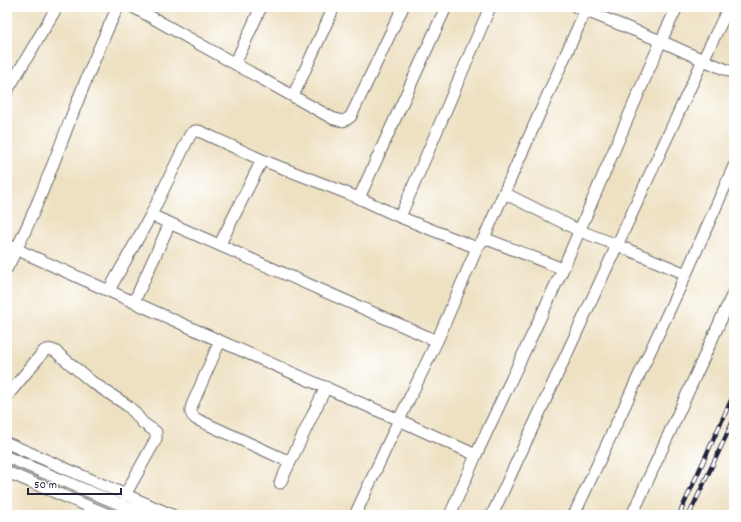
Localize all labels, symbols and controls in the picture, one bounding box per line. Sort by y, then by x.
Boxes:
scale bar [28,470,121,496]
text: 50 m [34,477,57,494]

